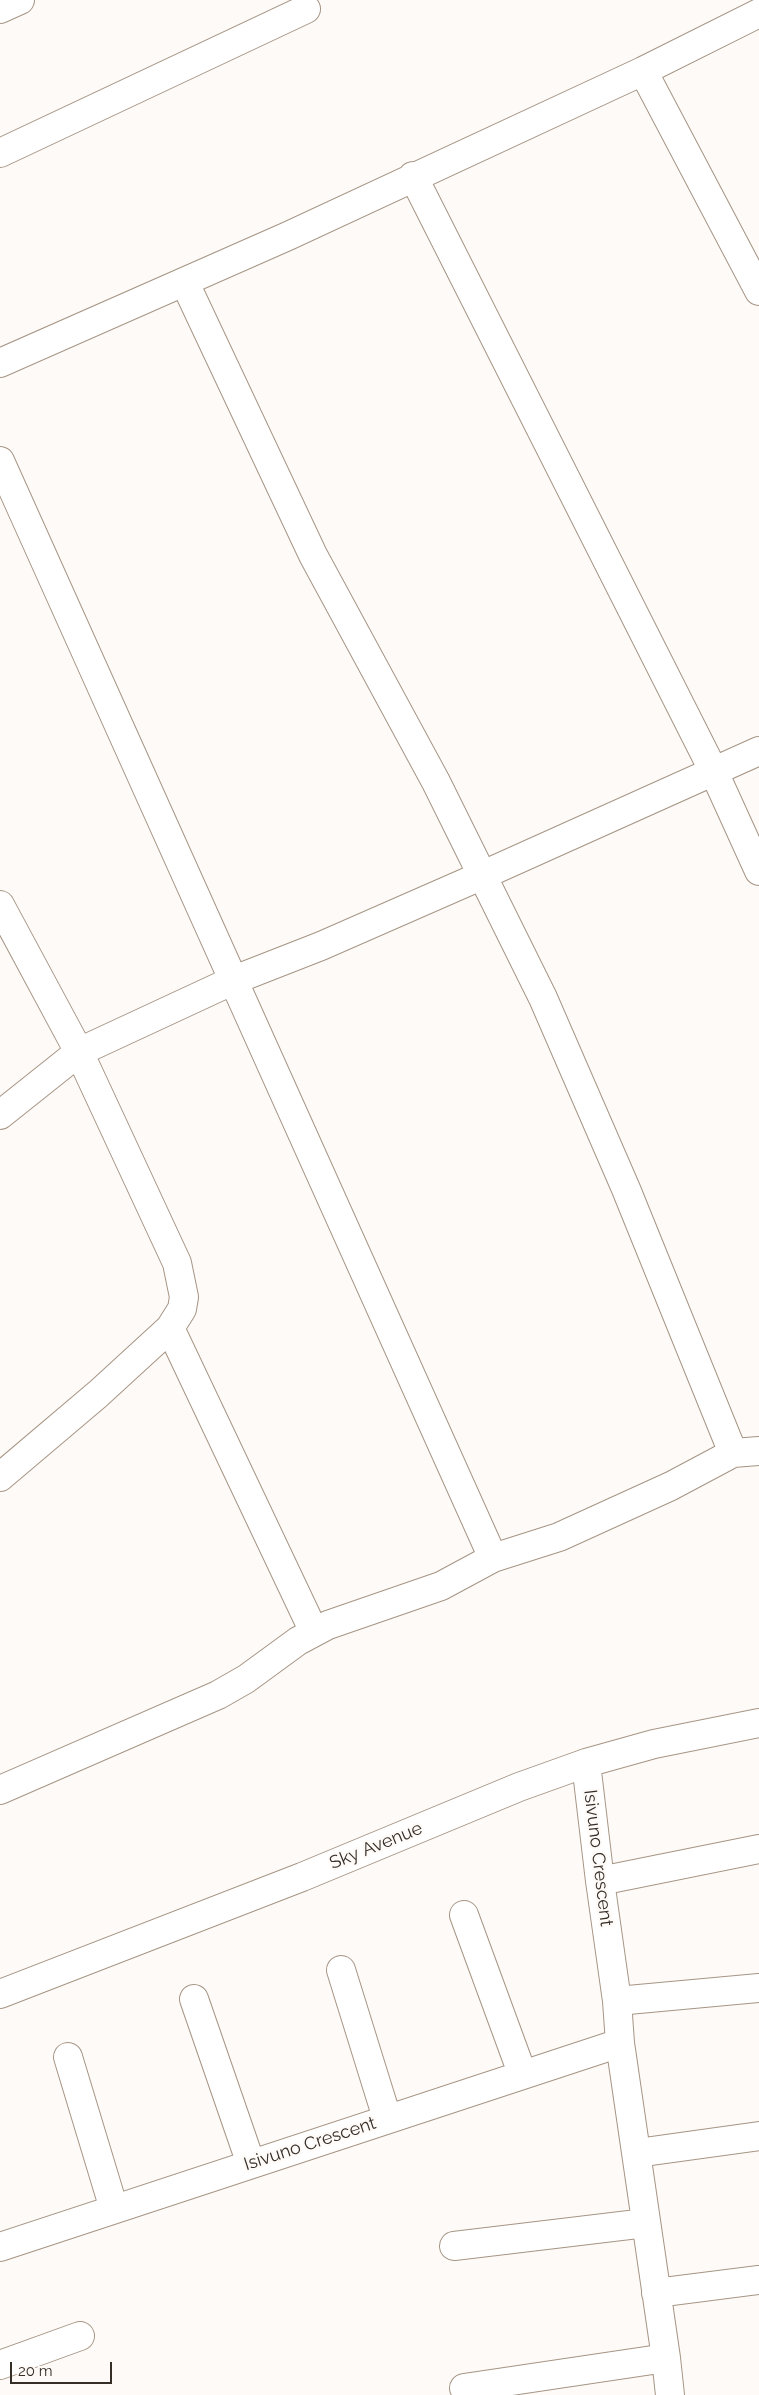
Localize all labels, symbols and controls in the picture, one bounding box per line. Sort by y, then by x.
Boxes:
street label: Isivuno Crescent [579,1788,617,1928]
street label: Sky Avenue [327,1818,425,1874]
street label: Isivuno Crescent [241,2112,379,2176]
scale bar [12,2352,115,2384]
text: 20 m [18,2362,53,2380]

